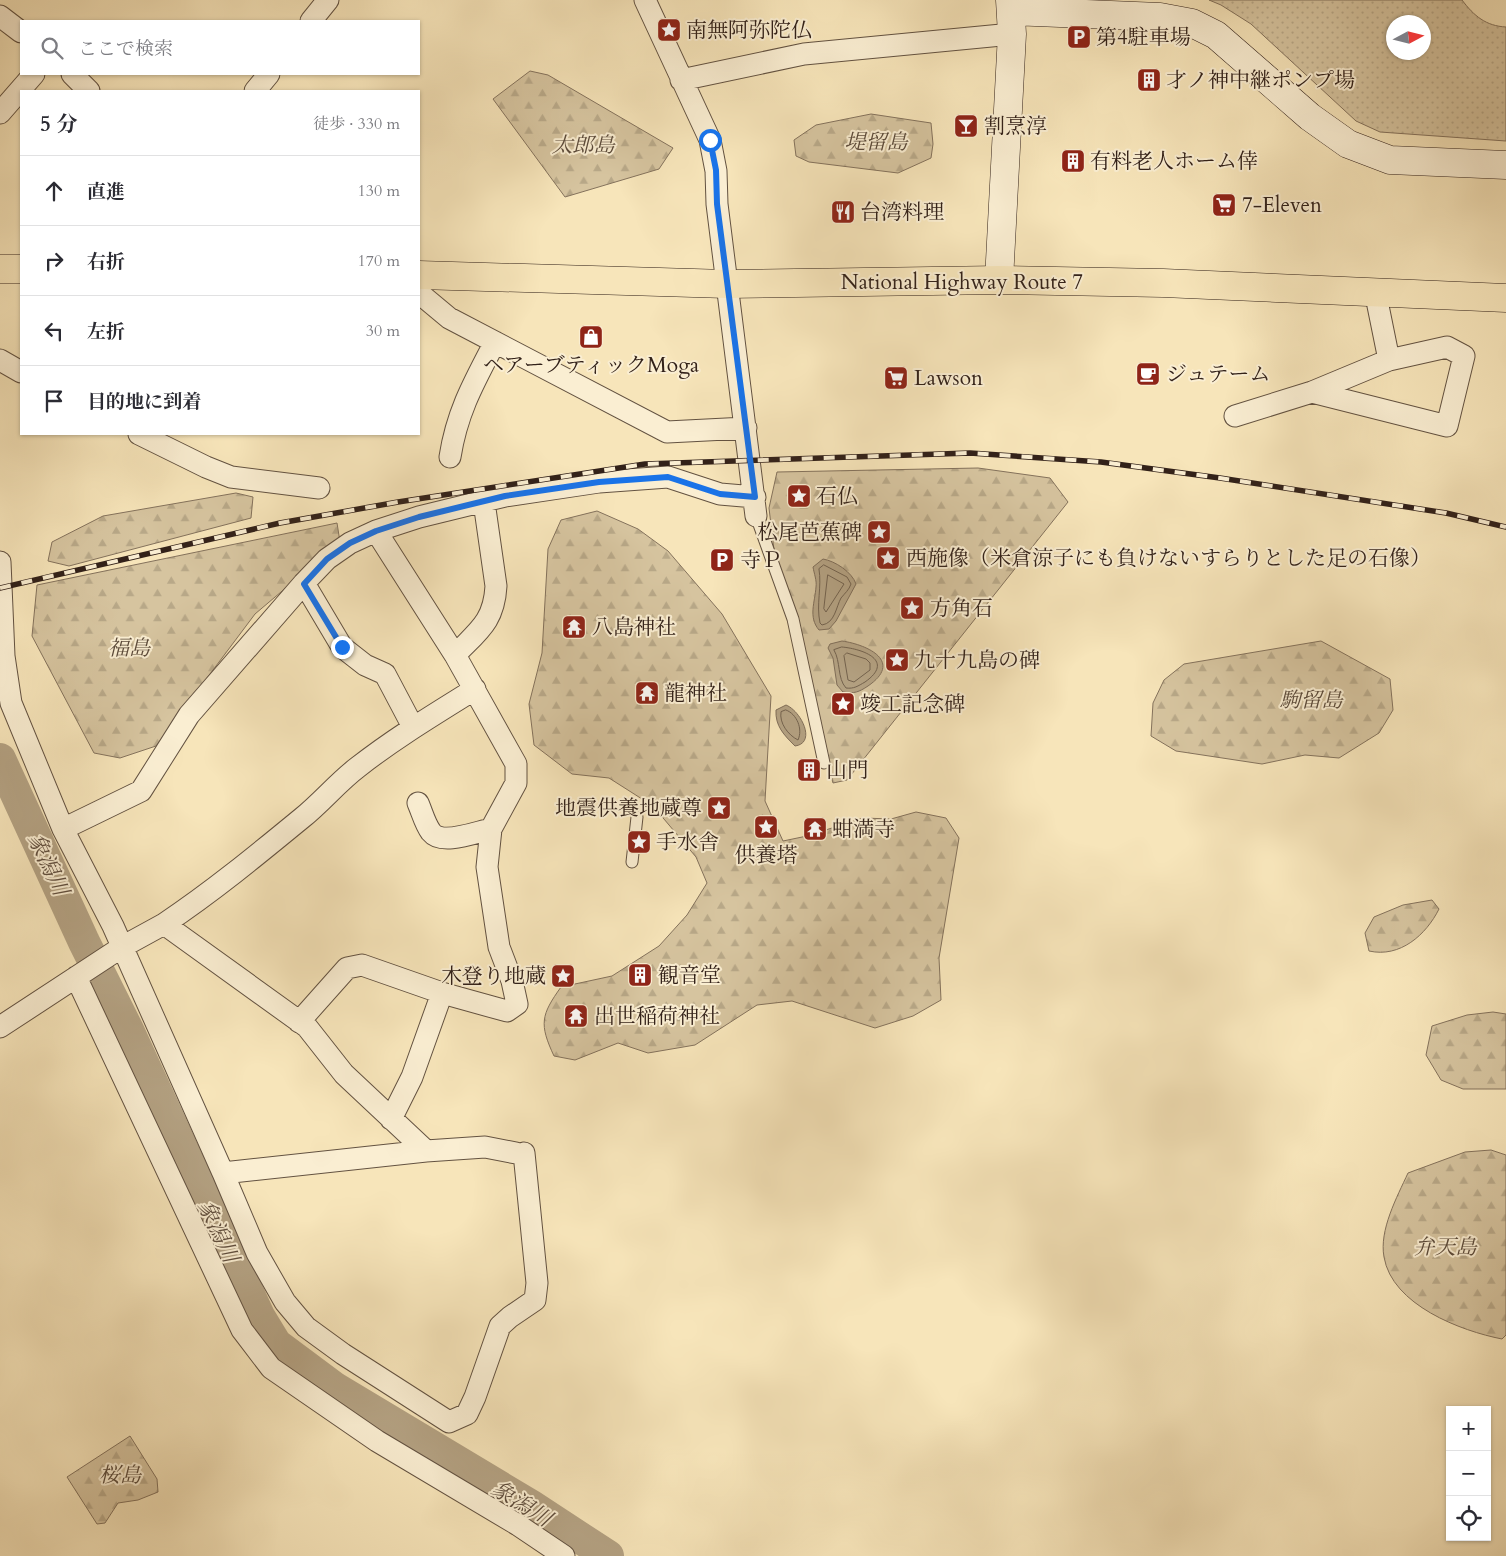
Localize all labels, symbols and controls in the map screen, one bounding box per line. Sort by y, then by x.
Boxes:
north arrow [1386,15,1431,60]
place label: 南無阿弥陀仏 [686,16,812,45]
place icon: 南無阿弥陀仏 [656,17,682,43]
search box [20,20,420,75]
place label: 第4駐車場 [1096,23,1191,52]
parking icon: 第4駐車場 [1066,24,1092,50]
icon: search [38,34,66,62]
text: ここで検索 [78,36,173,62]
place label: 才ノ神中継ポンプ場 [1166,66,1355,95]
building icon: 才ノ神中継ポンプ場 [1136,67,1162,93]
text: 5 分 [40,110,77,139]
place label: 割烹淳 [984,112,1047,141]
text: 徒歩 · 330 m [313,113,400,135]
bar icon: 割烹淳 [953,113,979,139]
park label: 堤留島 [845,128,909,157]
route start [699,129,722,152]
park label: 太郎島 [552,131,616,160]
place label: 有料老人ホーム倖 [1090,147,1258,176]
building icon: 有料老人ホーム倖 [1060,148,1086,174]
icon: ahead [40,177,68,205]
text: 直進 [87,179,125,205]
text: 130 m [358,180,400,202]
place label: 7-Eleven [1242,191,1322,220]
supermarket icon: 7-Eleven [1211,192,1237,218]
place label: 台湾料理 [860,198,944,227]
restaurant icon: 台湾料理 [830,199,856,225]
icon: right [40,247,68,275]
text: 右折 [87,249,125,275]
text: 170 m [358,250,400,272]
street label: National Highway Route 7 [841,268,1083,297]
icon: left [40,317,68,345]
text: 左折 [87,319,125,345]
text: 30 m [366,320,400,342]
shop icon: ヘアーブティックMoga [578,324,604,350]
place label: ヘアーブティックMoga [483,351,699,380]
place label: ジュテーム [1166,360,1271,389]
cafe icon: ジュテーム [1135,361,1161,387]
place label: Lawson [914,364,983,393]
supermarket icon: Lawson [883,365,909,391]
icon: arrive [40,387,68,415]
text: 目的地に到着 [87,389,201,415]
place label: 石仏 [816,482,858,511]
place icon: 石仏 [786,483,812,509]
place label: 松尾芭蕉碑 [757,518,862,547]
place icon: 松尾芭蕉碑 [866,519,892,545]
place label: 西施像（米倉涼子にも負けないすらりとした足の石像） [906,544,1431,573]
place icon: 西施像（米倉涼子にも負けないすらりとした足の石像） [875,545,901,571]
place label: 寺Ｐ [740,546,782,575]
parking icon: 寺Ｐ [709,547,735,573]
place label: 方角石 [930,594,993,623]
place icon: 方角石 [899,595,925,621]
place label: 八島神社 [592,613,676,642]
temple icon: 八島神社 [561,614,587,640]
park label: 福島 [108,634,152,663]
route end [331,636,354,659]
place label: 九十九島の碑 [914,646,1040,675]
place icon: 九十九島の碑 [884,647,910,673]
place label: 龍神社 [664,679,727,708]
temple icon: 龍神社 [634,680,660,706]
park label: 駒留島 [1280,686,1344,715]
place label: 竣工記念碑 [860,690,965,719]
place icon: 竣工記念碑 [830,691,856,717]
place label: 山門 [826,756,868,785]
building icon: 山門 [796,757,822,783]
place label: 地震供養地蔵尊 [555,794,702,823]
place icon: 地震供養地蔵尊 [706,795,732,821]
place icon: 供養塔 [753,814,779,840]
place label: 蚶満寺 [832,815,895,844]
temple icon: 蚶満寺 [802,816,828,842]
water label: 象潟川 [21,828,76,902]
place label: 手水舎 [656,828,719,857]
place icon: 手水舎 [626,829,652,855]
place label: 供養塔 [735,841,798,870]
place label: 観音堂 [658,961,721,990]
place label: 木登り地蔵 [441,962,546,991]
building icon: 観音堂 [627,962,653,988]
place icon: 木登り地蔵 [550,963,576,989]
place label: 出世稲荷神社 [594,1002,720,1031]
temple icon: 出世稲荷神社 [563,1003,589,1029]
water label: 象潟川 [191,1195,246,1269]
park label: 弁天島 [1414,1233,1478,1262]
map controls [1446,1406,1491,1541]
button: + [1446,1406,1491,1451]
button: − [1446,1451,1491,1496]
park label: 桜島 [99,1461,143,1490]
water label: 象潟川 [486,1474,559,1535]
button: locate [1446,1496,1491,1541]

